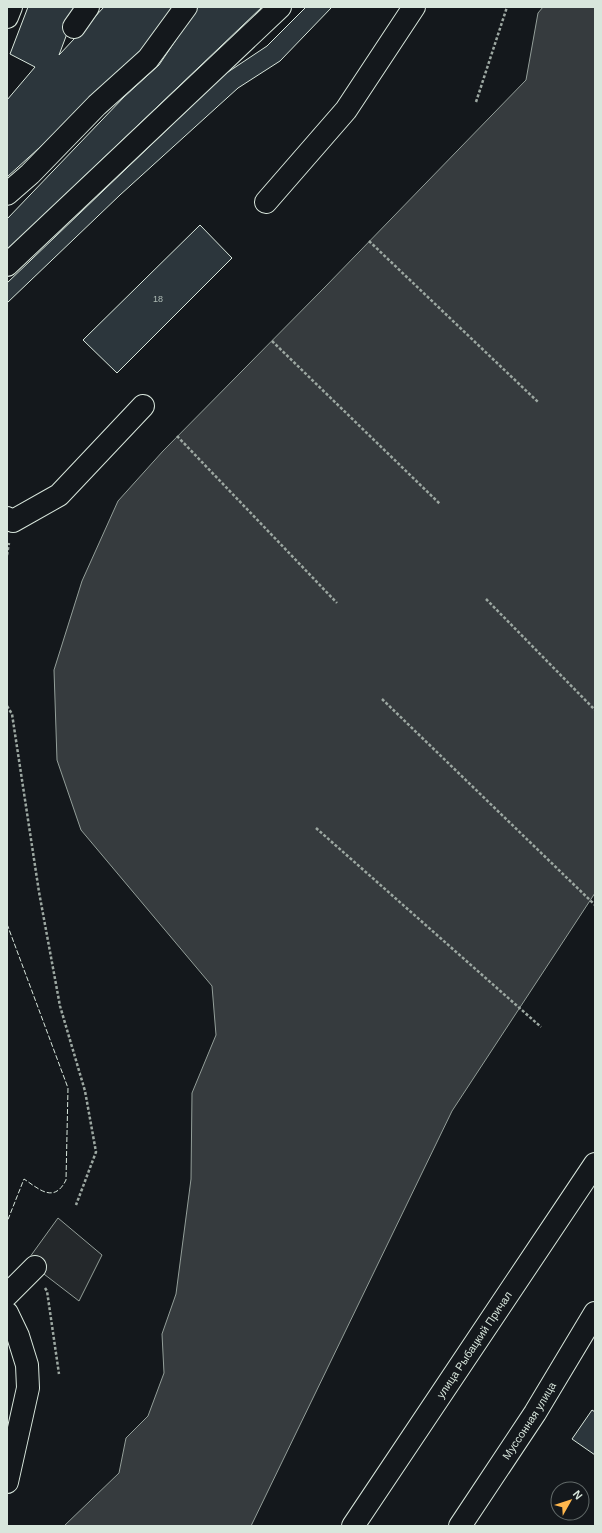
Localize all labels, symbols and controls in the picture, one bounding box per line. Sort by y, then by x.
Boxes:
house number: 18 [153,294,163,304]
street label: улица Рыбацкий Причал [434,1289,514,1400]
street label: Муссонная улица [500,1379,559,1462]
north arrow [550,1481,590,1521]
text: N [571,1488,585,1502]

